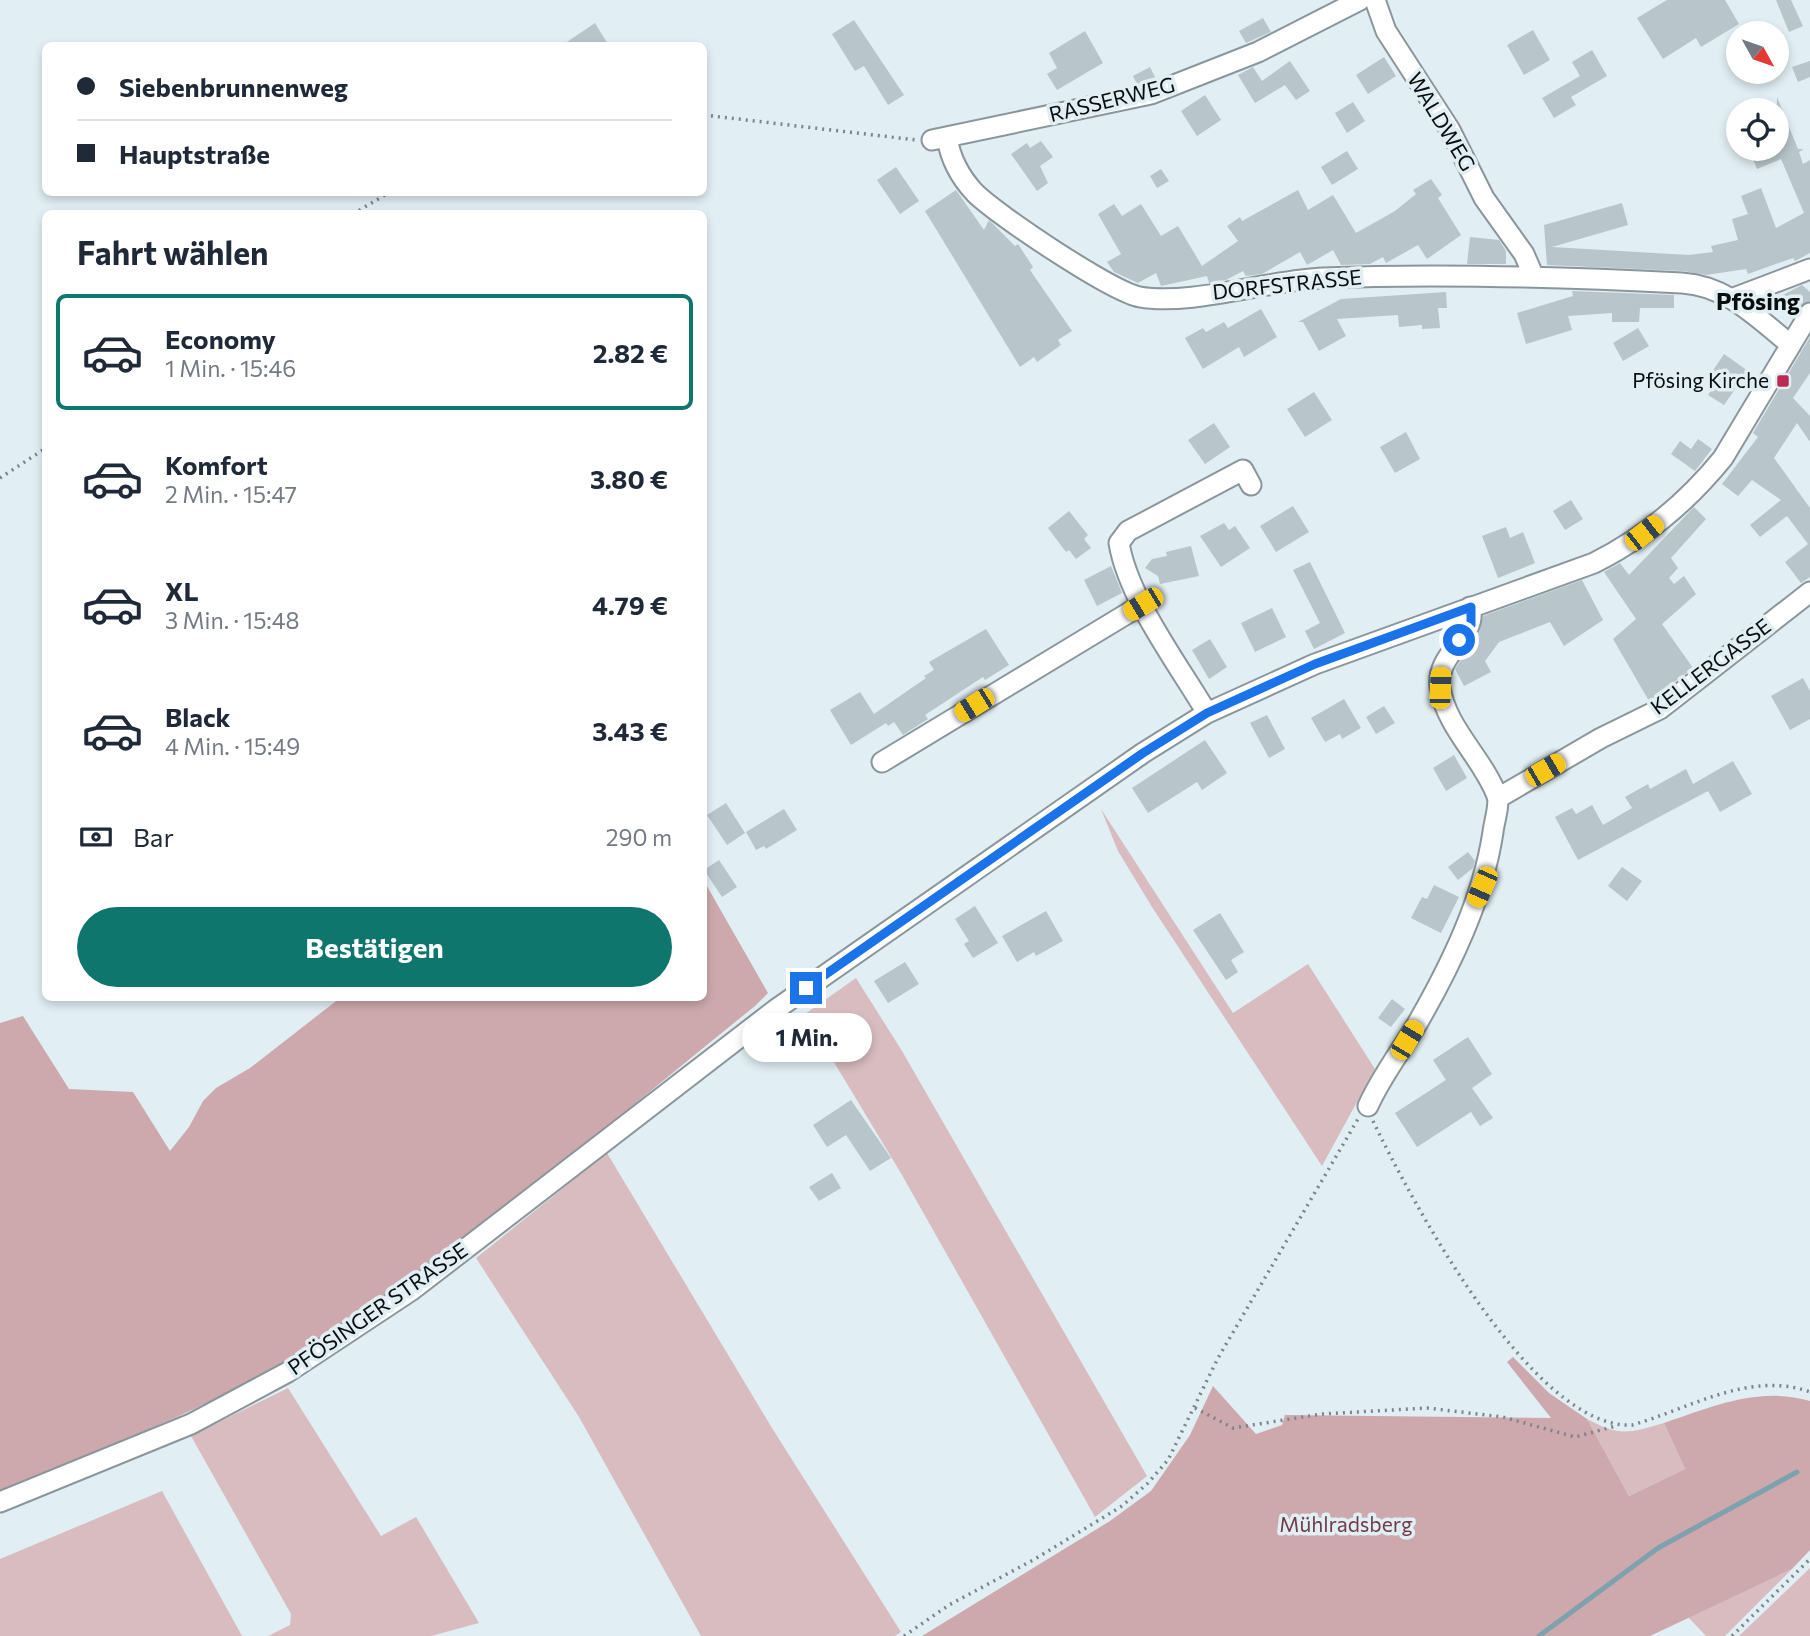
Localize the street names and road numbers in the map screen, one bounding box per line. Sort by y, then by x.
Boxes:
street label: WALDWEG [1403,67,1482,175]
street label: RASSERWEG [1046,71,1177,126]
street label: DORFSTRASSE [1211,263,1363,304]
street label: KELLERGASSE [1645,613,1775,719]
street label: PFÖSINGER STRASSE [283,1236,472,1379]

